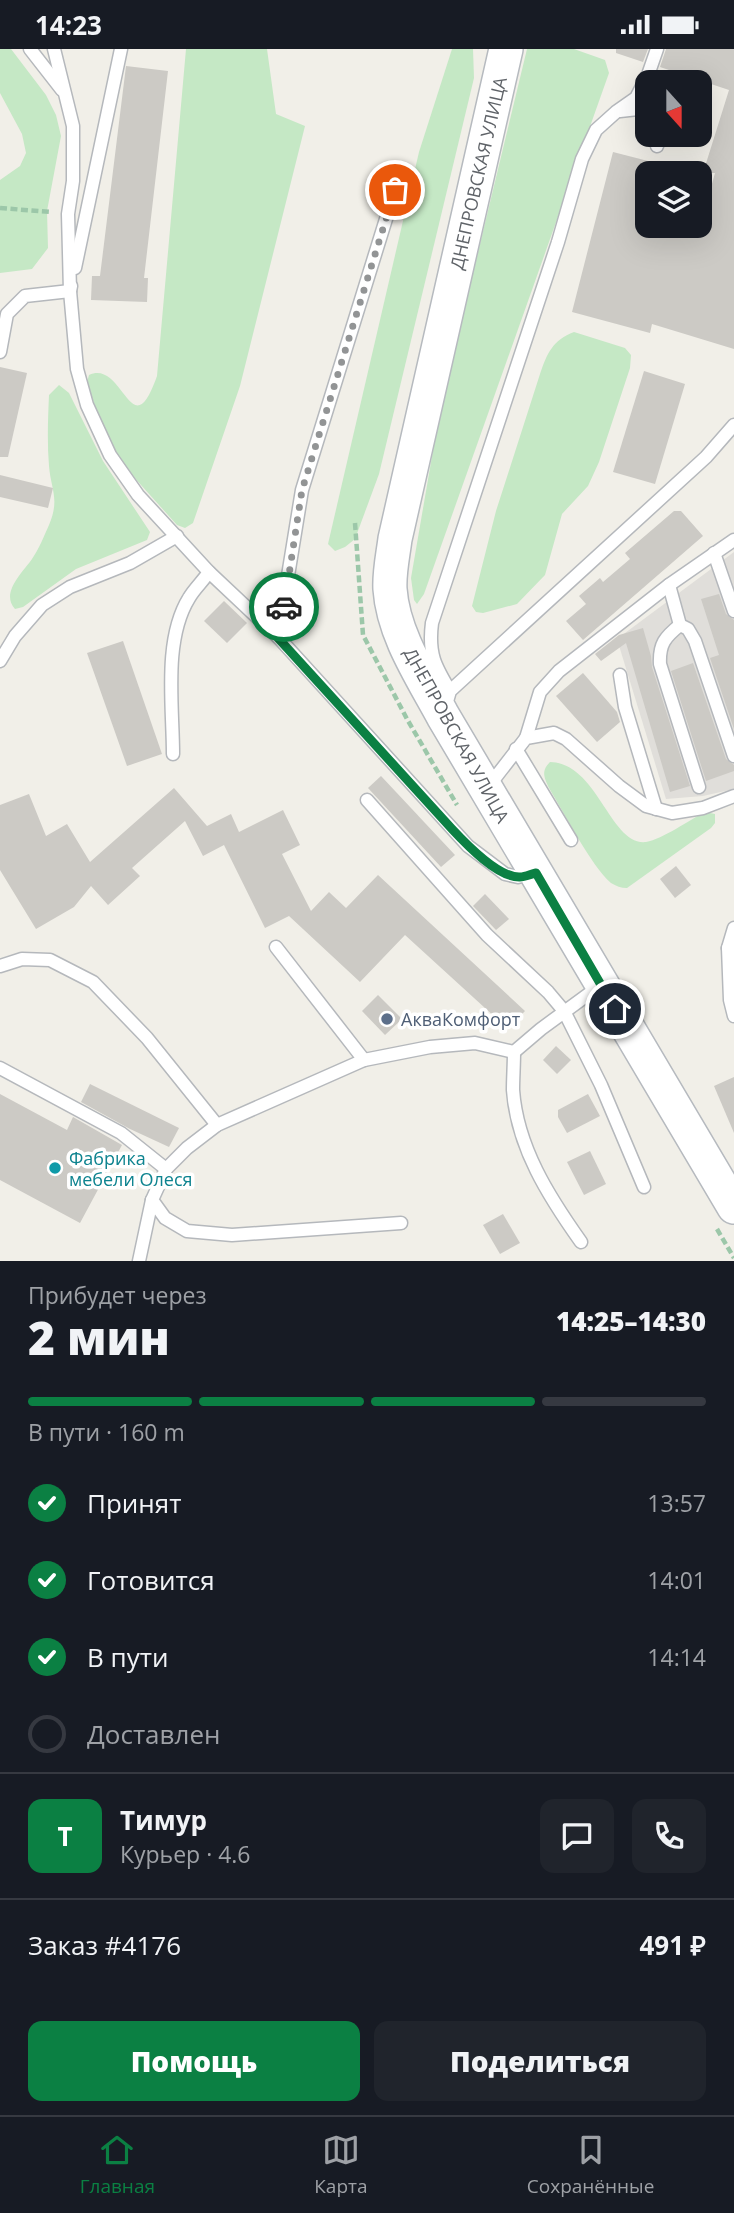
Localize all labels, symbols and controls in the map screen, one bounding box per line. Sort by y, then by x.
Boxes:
text: 14:23 [35,7,102,43]
north arrow [635,70,712,147]
map controls [635,70,712,238]
street label: ДНЕПРОВСКАЯ УЛИЦА [444,74,512,272]
pin [365,160,425,220]
button: layers [635,161,712,238]
icon: bag [376,171,414,209]
courier [249,572,319,642]
icon: car [265,588,303,626]
street label: ДНЕПРОВСКАЯ УЛИЦА [399,643,516,828]
pin [585,979,645,1039]
icon: home [596,990,634,1028]
place label: АкваКомфорт [401,1007,521,1031]
marker: АкваКомфорт [379,1011,395,1027]
place label: Фабрика мебели Олеся [69,1146,193,1191]
marker: Фабрика мебели Олеся [47,1160,63,1176]
text: Прибудет через [28,1279,207,1311]
text: 14:25–14:30 [556,1303,706,1339]
text: 2 мин [28,1306,170,1368]
text: В пути · 160 m [28,1416,185,1448]
icon: check [28,1484,66,1522]
text: Принят [87,1485,181,1521]
text: 13:57 [647,1487,706,1519]
icon: check [28,1561,66,1599]
text: Готовится [87,1562,215,1598]
text: 14:01 [647,1564,706,1596]
icon: check [28,1638,66,1676]
text: В пути [87,1639,168,1675]
text: 14:14 [647,1641,706,1673]
text: Доставлен [87,1716,220,1752]
button: chat [540,1799,614,1873]
button: phone [632,1799,706,1873]
text: Тимур [120,1802,207,1838]
text: Т [57,1818,73,1854]
text: Курьер · 4.6 [120,1838,251,1870]
text: Заказ #4176 [28,1927,181,1963]
text: 491 ₽ [640,1927,706,1963]
button: Помощь [28,2021,360,2101]
button: Поделиться [374,2021,706,2101]
tab: Главная [80,2131,155,2199]
tab: Карта [314,2131,368,2199]
tab: Сохранённые [527,2131,654,2199]

